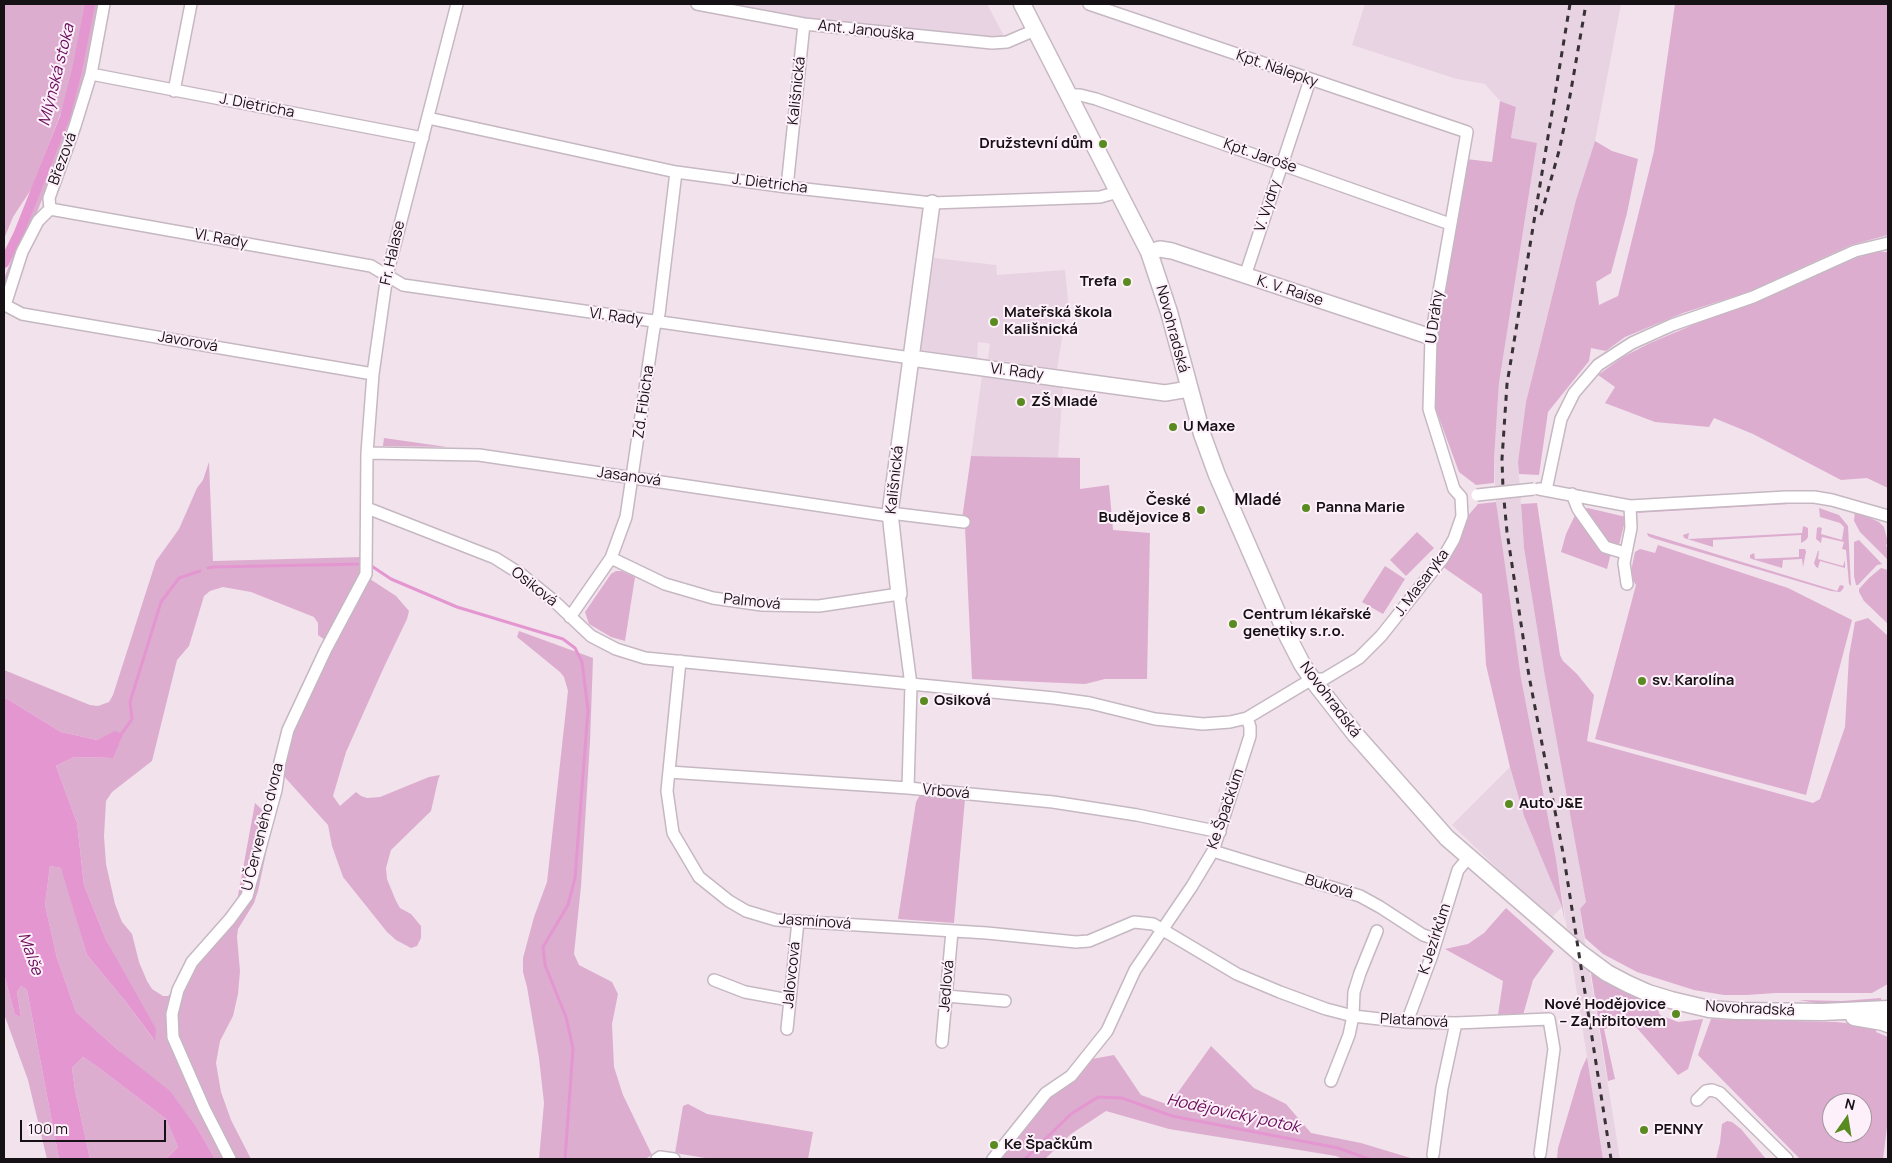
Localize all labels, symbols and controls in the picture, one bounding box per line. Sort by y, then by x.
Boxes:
street label: Ant. Janouška [817,17,915,45]
water label: Mlýnská stoka [35,22,79,128]
street label: Kpt. Nálepky [1234,47,1320,91]
street label: Kališnická [784,56,810,126]
street label: J. Dietricha [218,90,296,122]
street label: Březová [45,130,81,188]
place label: Družstevní dům [979,135,1093,153]
street label: Kpt. Jaroše [1221,135,1299,177]
marker: Družstevní dům [1097,138,1109,150]
street label: J. Dietricha [731,170,809,198]
street label: V. Vydry [1251,178,1285,234]
street label: Fr. Halase [377,219,409,287]
street label: Vl. Rady [193,225,249,253]
street label: K. V. Raise [1255,272,1325,310]
place label: Trefa [1080,273,1117,291]
marker: Trefa [1121,276,1133,288]
street label: Novohradská [1152,283,1192,375]
street label: U Dráhy [1422,289,1448,345]
street label: Vl. Rady [588,304,644,330]
place label: Mateřská škola Kališnická [1004,304,1112,339]
marker: Mateřská škola Kališnická [988,316,1000,328]
street label: Javorová [157,328,219,356]
street label: Vl. Rady [989,360,1045,384]
street label: Zd. Fibicha [630,364,658,440]
place label: ZŠ Mladé [1031,393,1098,411]
marker: ZŠ Mladé [1015,396,1027,408]
place label: U Maxe [1183,418,1235,436]
marker: U Maxe [1167,421,1179,433]
street label: Kališnická [882,445,908,515]
street label: Jasanová [596,464,662,490]
district label: Mladé [1235,491,1281,511]
place label: České Budějovice 8 [1098,492,1191,527]
place label: Panna Marie [1316,499,1405,517]
marker: Panna Marie [1300,502,1312,514]
marker: České Budějovice 8 [1195,504,1207,516]
street label: J. Masaryka [1391,546,1453,620]
street label: Osiková [507,563,561,611]
street label: Palmová [723,590,781,614]
place label: Centrum lékařské genetiky s.r.o. [1243,606,1371,641]
marker: Centrum lékařské genetiky s.r.o. [1227,618,1239,630]
street label: Novohradská [1296,659,1364,741]
place label: sv. Karolína [1652,672,1734,690]
marker: sv. Karolína [1636,675,1648,687]
place label: Osiková [934,692,991,710]
marker: Osiková [918,695,930,707]
street label: U Červeného dvora [238,761,288,893]
street label: Ke Špačkům [1204,766,1248,852]
street label: Vrbová [922,781,970,803]
place label: Auto J&E [1519,795,1583,813]
marker: Auto J&E [1503,798,1515,810]
street label: Buková [1303,871,1355,903]
street label: K Jezírkům [1415,901,1455,977]
street label: Jasmínová [778,910,852,934]
water label: Malše [13,930,47,978]
street label: Jalovcová [780,941,804,1009]
street label: Jedlová [936,959,958,1013]
place label: Nové Hodějovice – Za hřbitovem [1544,996,1666,1031]
street label: Novohradská [1705,998,1795,1020]
marker: Nové Hodějovice – Za hřbitovem [1670,1008,1682,1020]
street label: Platanová [1379,1010,1449,1032]
water label: Hodějovický potok [1165,1091,1301,1137]
north arrow [1822,1093,1872,1143]
text: N [1843,1093,1857,1114]
scale bar [22,1110,169,1142]
text: 100 m [28,1118,68,1139]
place label: PENNY [1654,1121,1703,1139]
marker: PENNY [1638,1124,1650,1136]
place label: Ke Špačkům [1004,1136,1092,1154]
marker: Ke Špačkům [988,1139,1000,1151]

